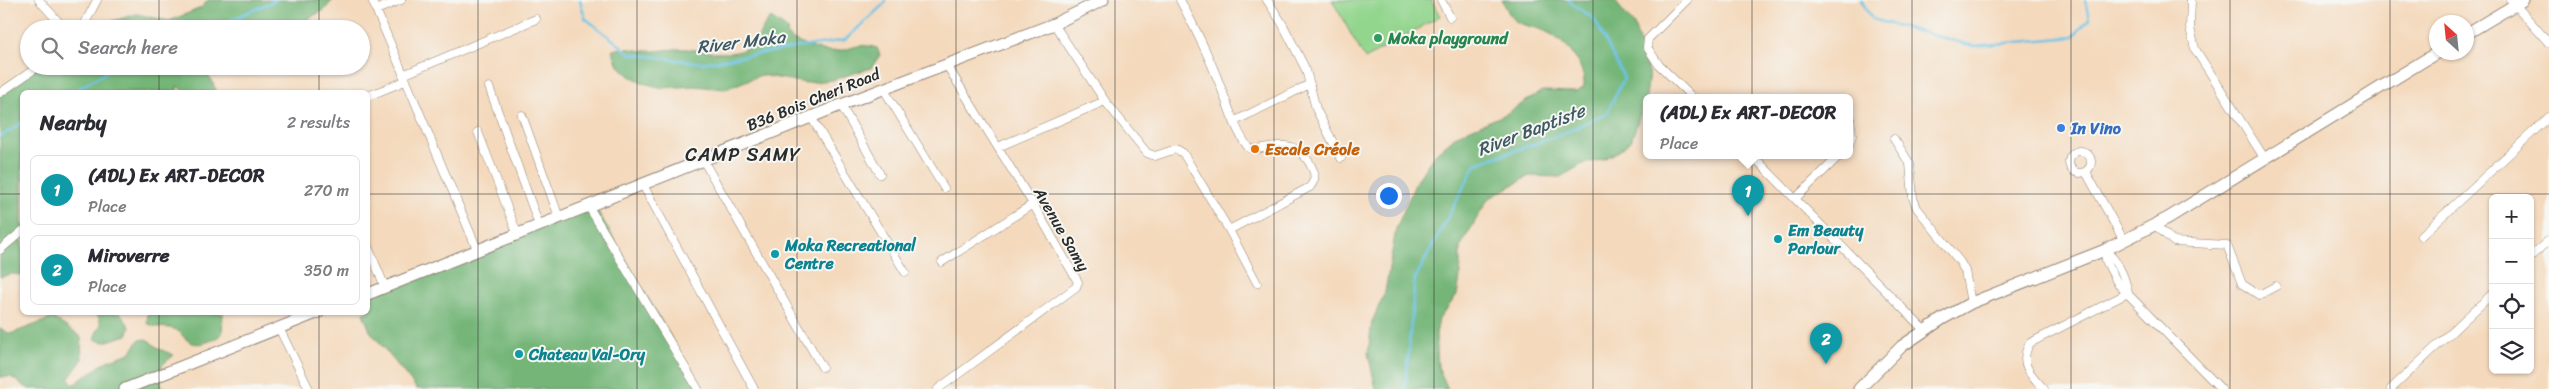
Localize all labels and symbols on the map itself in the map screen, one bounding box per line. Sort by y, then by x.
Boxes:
north arrow [2429,15,2474,60]
water label: River Moka [695,20,789,63]
place label: Moka playground [1387,24,1509,53]
marker: Moka playground [1372,32,1384,44]
street label: B36 Bois Cheri Road [742,59,886,139]
water label: River Baptiste [1472,94,1591,165]
place label: In Vino [2070,114,2122,143]
marker: In Vino [2055,122,2067,134]
place label: Escale Créole [1265,135,1360,164]
district label: CAMP SAMY [685,138,801,171]
marker: Escale Créole [1249,143,1261,155]
pin: 1 [1732,175,1764,216]
street label: Avenue Samy [1025,180,1098,278]
your location [1376,183,1402,209]
place label: Em Beauty Parlour [1788,216,1864,263]
place label: Moka Recreational Centre [784,231,917,278]
marker: Em Beauty Parlour [1772,233,1784,245]
marker: Moka Recreational Centre [769,248,781,260]
pin: 2 [1810,323,1842,364]
place label: Chateau Val-Ory [528,340,646,369]
marker: Chateau Val-Ory [513,348,525,360]

